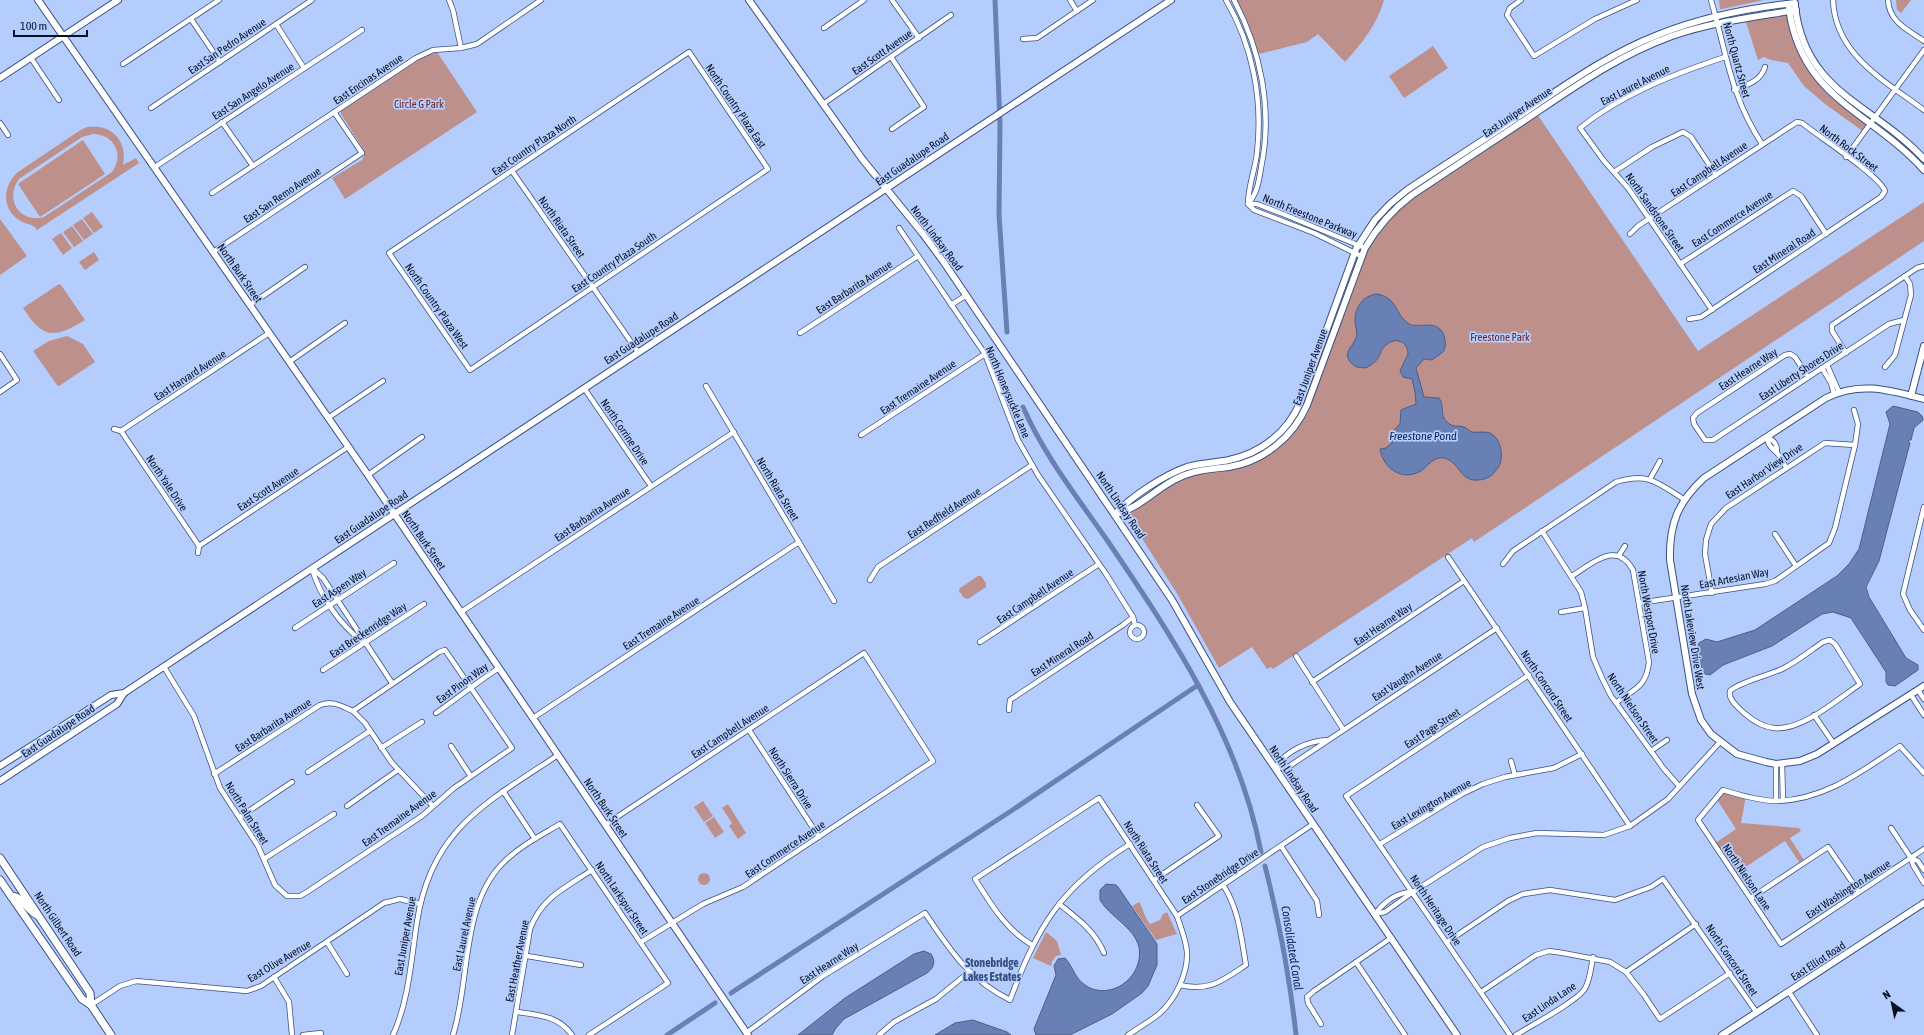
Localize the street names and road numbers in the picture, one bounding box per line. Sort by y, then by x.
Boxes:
street label: East San Pedro Avenue [186,16,268,76]
street label: North Quartz Street [1721,21,1753,99]
street label: East Scott Avenue [850,27,914,77]
street label: East Encinas Avenue [331,51,405,107]
street label: East San Angelo Avenue [210,60,296,122]
street label: North Country Plaza East [703,62,769,150]
street label: East Laurel Avenue [1598,62,1672,108]
street label: East Juniper Avenue [1480,85,1554,139]
street label: East Country Plaza North [490,112,578,178]
street label: North Rock Street [1817,122,1881,174]
street label: East Guadalupe Road [873,130,951,188]
street label: East Campbell Avenue [1669,139,1749,199]
street label: East San Remo Avenue [241,165,323,225]
street label: North Sandstone Street [1623,170,1687,254]
street label: East Commerce Avenue [1689,188,1775,250]
street label: North Freestone Parkway [1261,192,1359,241]
street label: North Riata Street [536,194,588,260]
street label: North Lindsay Road [909,203,965,273]
street label: East Mineral Road [1750,226,1818,276]
street label: East Country Plaza South [570,229,658,295]
street label: North Burk Street [215,241,265,305]
street label: East Barbarita Avenue [814,258,894,316]
street label: North Country Plaza West [403,261,471,351]
street label: East Guadalupe Road [602,310,680,366]
street label: East Juniper Avenue [1291,327,1329,407]
street label: East Liberty Shores Drive [1757,339,1845,403]
street label: North Honeysuckle Lane [983,344,1033,440]
street label: East Hearne Way [1717,345,1780,392]
street label: East Harvard Avenue [152,347,228,403]
street label: East Tremaine Avenue [878,357,958,417]
street label: North Corrine Drive [598,397,652,467]
street label: East Harbor View Drive [1723,441,1805,501]
street label: North Yale Drive [144,453,190,513]
street label: North Riata Street [754,455,802,523]
street label: East Scott Avenue [235,465,301,513]
street label: North Lindsay Road [1094,469,1148,541]
street label: East Barbarita Avenue [552,484,632,544]
street label: East Redfield Avenue [905,485,983,541]
street label: East Guadalupe Road [332,488,410,546]
street label: North Burk Street [400,508,448,572]
street label: East Artesian Way [1698,565,1770,591]
street label: East Aspen Way [310,566,369,610]
street label: East Campbell Avenue [995,566,1075,626]
street label: North Westport Drive [1636,570,1662,654]
street label: North Lakeview Drive West [1679,584,1707,690]
street label: East Tremaine Avenue [621,594,701,652]
street label: East Breckenridge Way [327,600,409,660]
street label: East Hearne Way [1352,600,1415,648]
street label: East Mineral Road [1028,629,1096,679]
street label: North Concord Street [1519,648,1575,724]
street label: East Vaughn Avenue [1370,649,1444,703]
street label: East Pinon Way [434,660,490,706]
street label: North Nielson Street [1605,671,1661,745]
street label: East Barbarita Avenue [233,696,313,754]
street label: East Guadalupe Road [19,702,97,760]
street label: East Campbell Avenue [689,702,771,760]
street label: East Page Street [1402,706,1462,750]
street label: North Lindsay Road [1267,743,1321,815]
street label: North Sierra Drive [767,745,815,811]
street label: North Burk Street [582,776,630,840]
street label: East Lexington Avenue [1389,776,1473,832]
street label: North Palm Street [223,779,271,847]
street label: East Tremaine Avenue [360,787,438,849]
street label: East Commerce Avenue [743,818,827,880]
street label: North Riata Street [1121,819,1171,885]
street label: North Nielson Lane [1720,842,1774,912]
street label: East Stonebridge Drive [1179,846,1261,906]
street label: East Washington Avenue [1803,857,1893,921]
street label: North Larkspur Street [593,859,651,937]
street label: North Heritage Drive [1408,872,1464,948]
street label: North Gilbert Road [32,890,84,958]
street label: East Juniper Avenue [392,895,418,977]
street label: East Laurel Avenue [450,896,478,972]
street label: East Heather Avenue [503,919,531,1003]
street label: North Concord Street [1704,922,1760,998]
street label: East Olive Avenue [245,937,313,985]
street label: East Hearne Way [798,939,861,986]
street label: East Elliot Road [1789,939,1847,983]
street label: East Linda Lane [1520,980,1578,1024]

